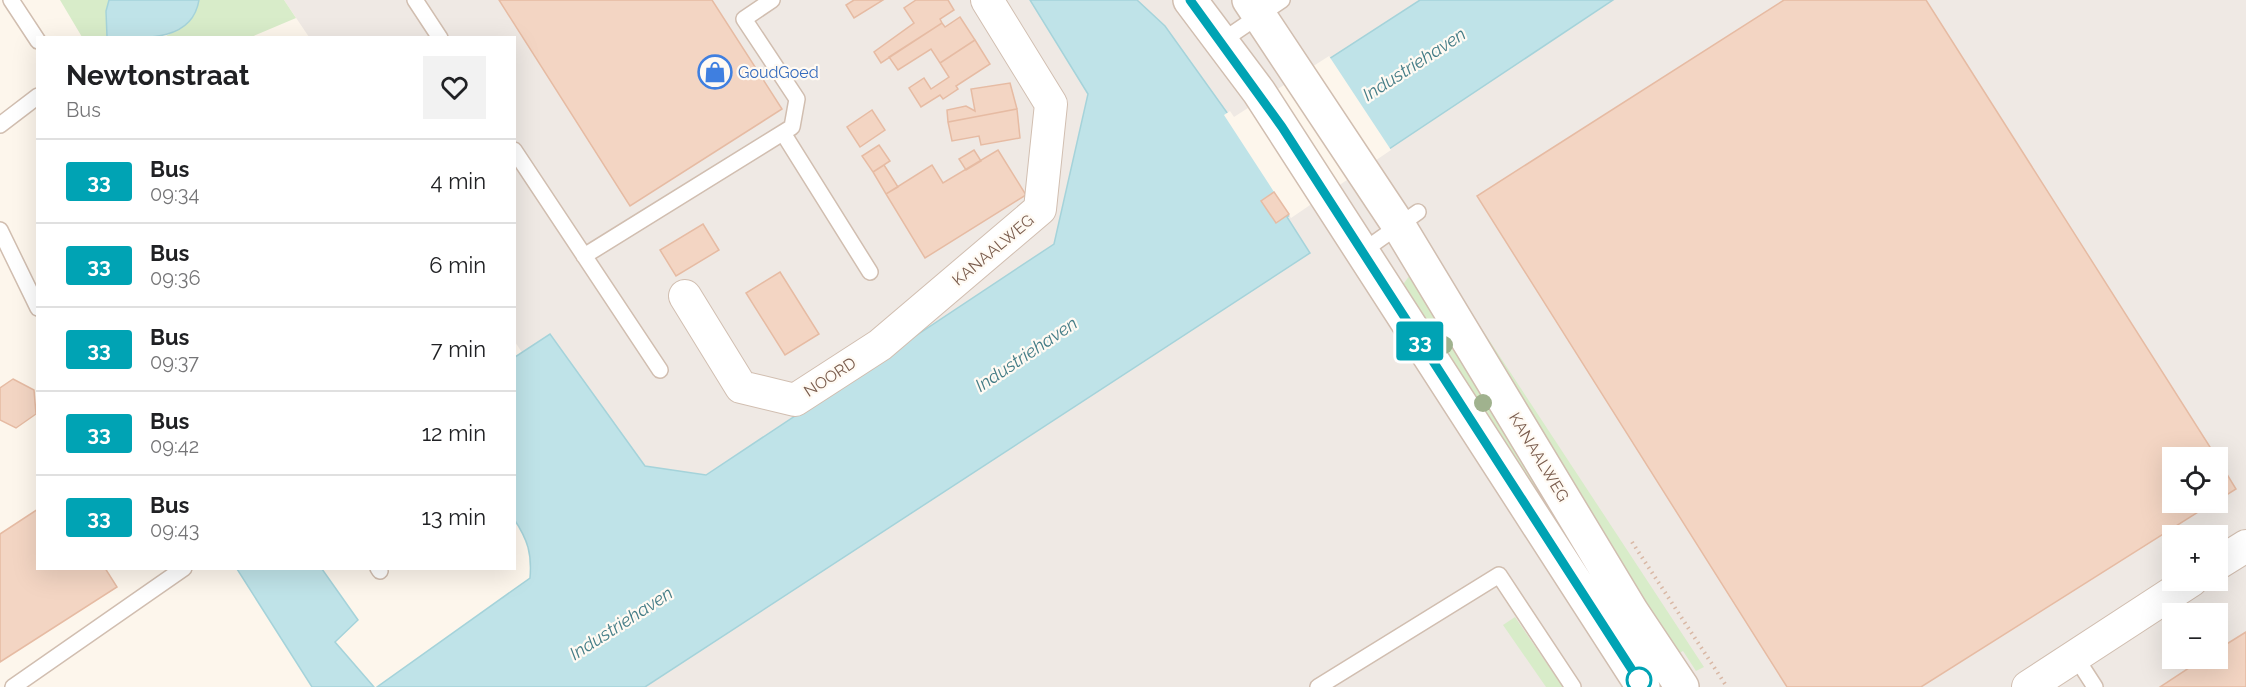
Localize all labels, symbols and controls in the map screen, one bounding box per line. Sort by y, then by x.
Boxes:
water label: Industriehaven [1359,23,1469,105]
shop icon: GoudGoed [697,54,733,90]
button: heart [423,56,486,119]
text: Newtonstraat [66,59,249,92]
place label: GoudGoed [738,63,819,82]
text: Bus [66,98,101,122]
text: Bus [150,156,189,182]
text: 4 min [431,168,486,194]
text: 33 [87,169,111,194]
text: 09:34 [150,182,199,206]
street label: KANAALWEG [948,210,1038,290]
text: Bus [150,240,189,266]
text: 6 min [429,252,486,278]
text: 33 [87,253,111,278]
text: 09:36 [150,266,200,290]
water label: Industriehaven [971,312,1081,396]
line badge: 33 [1393,322,1447,360]
text: Bus [150,324,189,350]
text: 33 [1408,329,1432,354]
text: 7 min [431,336,486,362]
text: 33 [87,337,111,362]
text: 09:37 [150,350,199,374]
street label: NOORD [800,353,860,401]
text: Bus [150,408,189,434]
street label: KANAALWEG [1505,409,1573,505]
text: 12 min [422,420,486,446]
text: 33 [87,421,111,446]
text: 09:42 [150,434,199,458]
map controls [2162,447,2228,669]
button: locate [2162,447,2228,513]
text: Bus [150,492,189,518]
text: 13 min [421,504,486,530]
text: 33 [87,505,111,530]
text: 09:43 [150,518,199,542]
button: + [2162,525,2228,591]
water label: Industriehaven [566,582,676,664]
button: − [2162,603,2228,669]
unlabelled marker [1626,667,1652,687]

